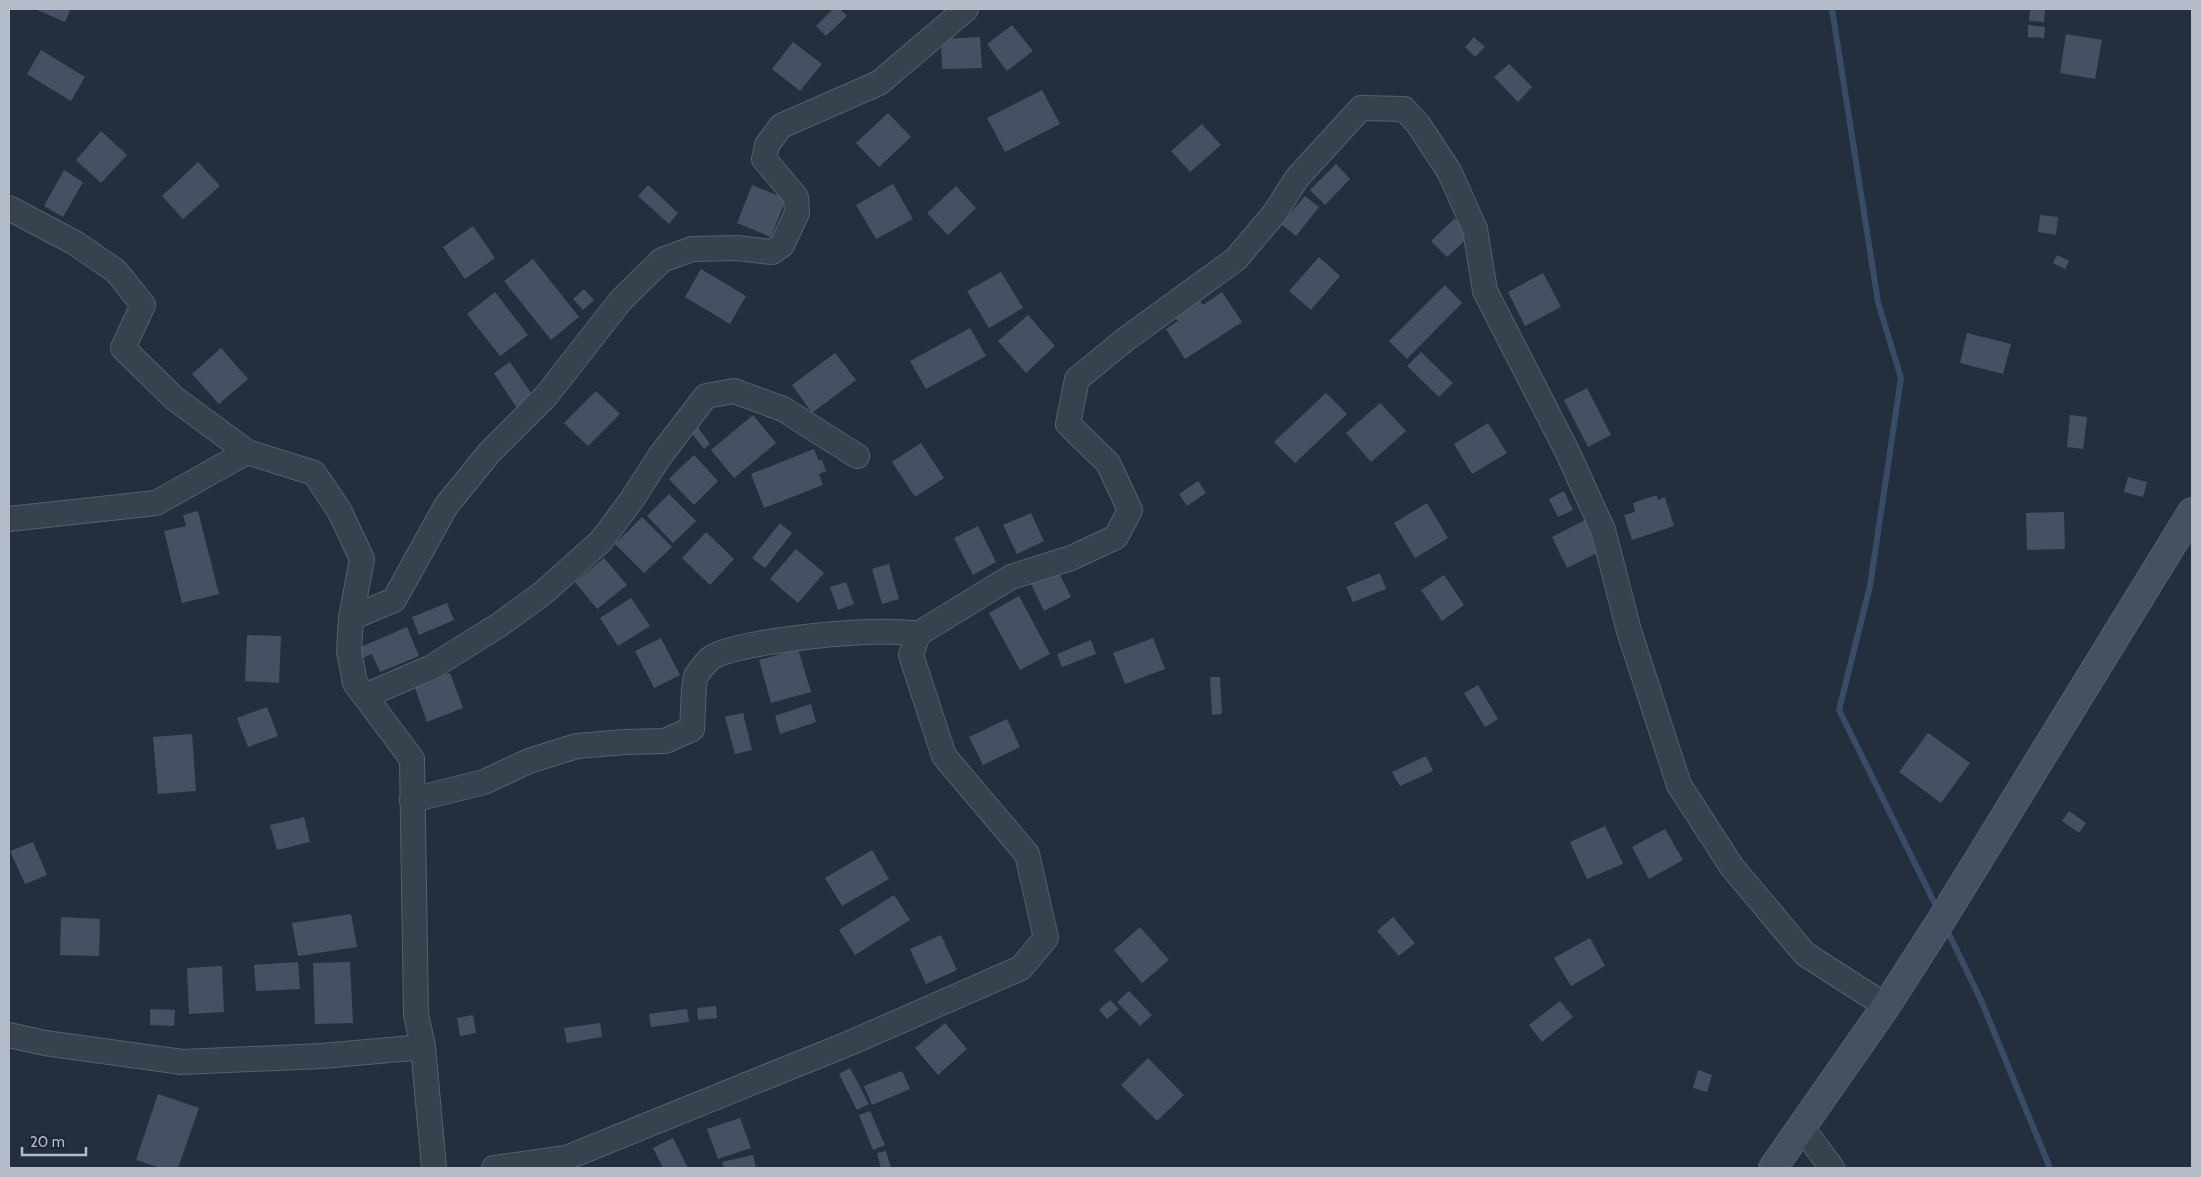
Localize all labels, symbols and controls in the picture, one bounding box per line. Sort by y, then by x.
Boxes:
scale bar [22,1124,86,1156]
text: 20 m [30,1133,65,1151]

